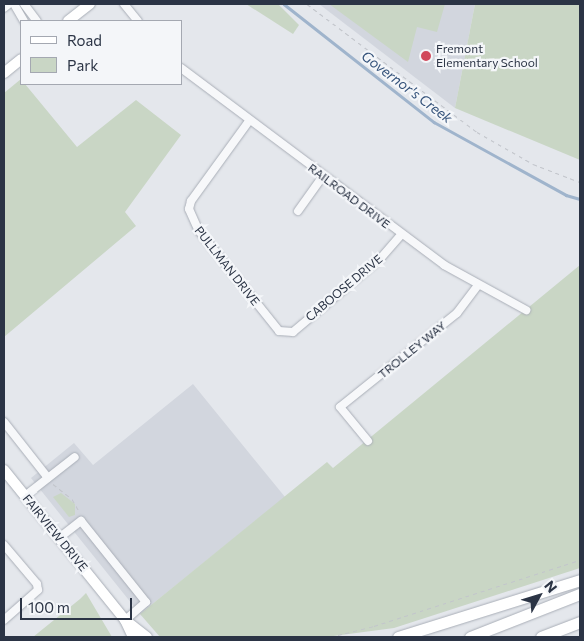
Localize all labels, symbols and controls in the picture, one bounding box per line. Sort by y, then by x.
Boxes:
legend [20,20,182,85]
text: Road [67,31,102,49]
place label: Fremont Elementary School [436,42,538,70]
water label: Governor's Creek [358,47,456,127]
marker: Fremont Elementary School [420,50,432,62]
text: Park [67,56,98,74]
street label: RAILROAD DRIVE [305,161,393,231]
street label: PULLMAN DRIVE [192,223,262,309]
street label: CABOOSE DRIVE [303,252,385,324]
street label: TROLLEY WAY [375,318,449,382]
street label: FAIRVIEW DRIVE [20,492,90,574]
north arrow [514,571,564,621]
text: N [541,577,561,596]
scale bar [22,588,135,620]
text: 100 m [28,598,70,616]

